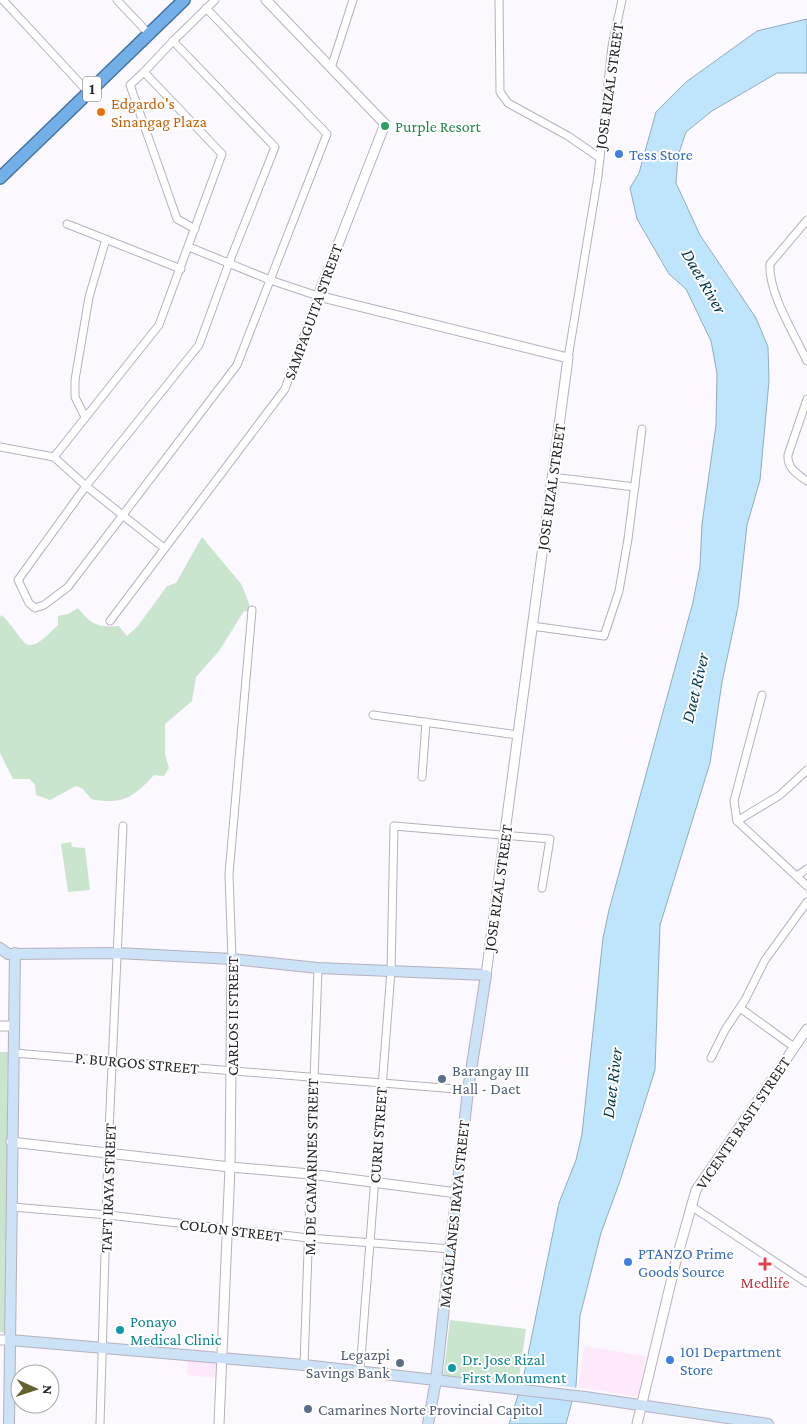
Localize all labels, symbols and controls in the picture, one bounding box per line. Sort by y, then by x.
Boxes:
street label: JOSE RIZAL STREET [591,21,627,153]
road number: 1 [83,76,101,102]
place label: Edgardo's Sinangag Plaza [111,95,207,131]
marker: Edgardo's Sinangag Plaza [95,106,107,118]
place label: Purple Resort [395,118,481,136]
marker: Purple Resort [379,120,391,132]
place label: Tess Store [629,146,693,163]
marker: Tess Store [613,148,625,160]
street label: SAMPAGUITA STREET [281,242,346,382]
water label: Daet River [678,245,731,317]
street label: JOSE RIZAL STREET [533,422,569,554]
water label: Daet River [677,650,713,725]
street label: JOSE RIZAL STREET [480,823,516,955]
street label: CARLOS II STREET [224,956,241,1076]
water label: Daet River [598,1046,626,1120]
street label: P. BURGOS STREET [74,1049,200,1077]
street label: VICENTE BASIT STREET [692,1053,794,1192]
place label: Barangay III Hall - Daet [452,1062,530,1097]
marker: Barangay III Hall - Daet [436,1073,448,1085]
street label: M. DE CAMARINES STREET [301,1078,321,1256]
street label: CURRI STREET [366,1086,390,1184]
street label: MAGALLANES IRAYA STREET [436,1119,472,1309]
street label: TAFT IRAYA STREET [97,1123,119,1253]
street label: COLON STREET [179,1215,284,1245]
place label: PTANZO Prime Goods Source [638,1245,734,1280]
marker: PTANZO Prime Goods Source [622,1256,634,1268]
marker: Medlife [759,1258,771,1270]
place label: Medlife [741,1274,789,1291]
place label: Ponayo Medical Clinic [130,1313,222,1348]
marker: Ponayo Medical Clinic [114,1324,126,1336]
place label: 101 Department Store [680,1343,782,1378]
place label: Legazpi Savings Bank [306,1346,390,1382]
place label: Dr. Jose Rizal First Monument [462,1351,567,1386]
marker: 101 Department Store [664,1354,676,1366]
marker: Legazpi Savings Bank [394,1357,406,1369]
marker: Dr. Jose Rizal First Monument [446,1362,458,1374]
north arrow [10,1364,60,1414]
text: N [40,1384,56,1395]
place label: Camarines Norte Provincial Capitol [318,1401,543,1419]
marker: Camarines Norte Provincial Capitol [302,1403,314,1415]

